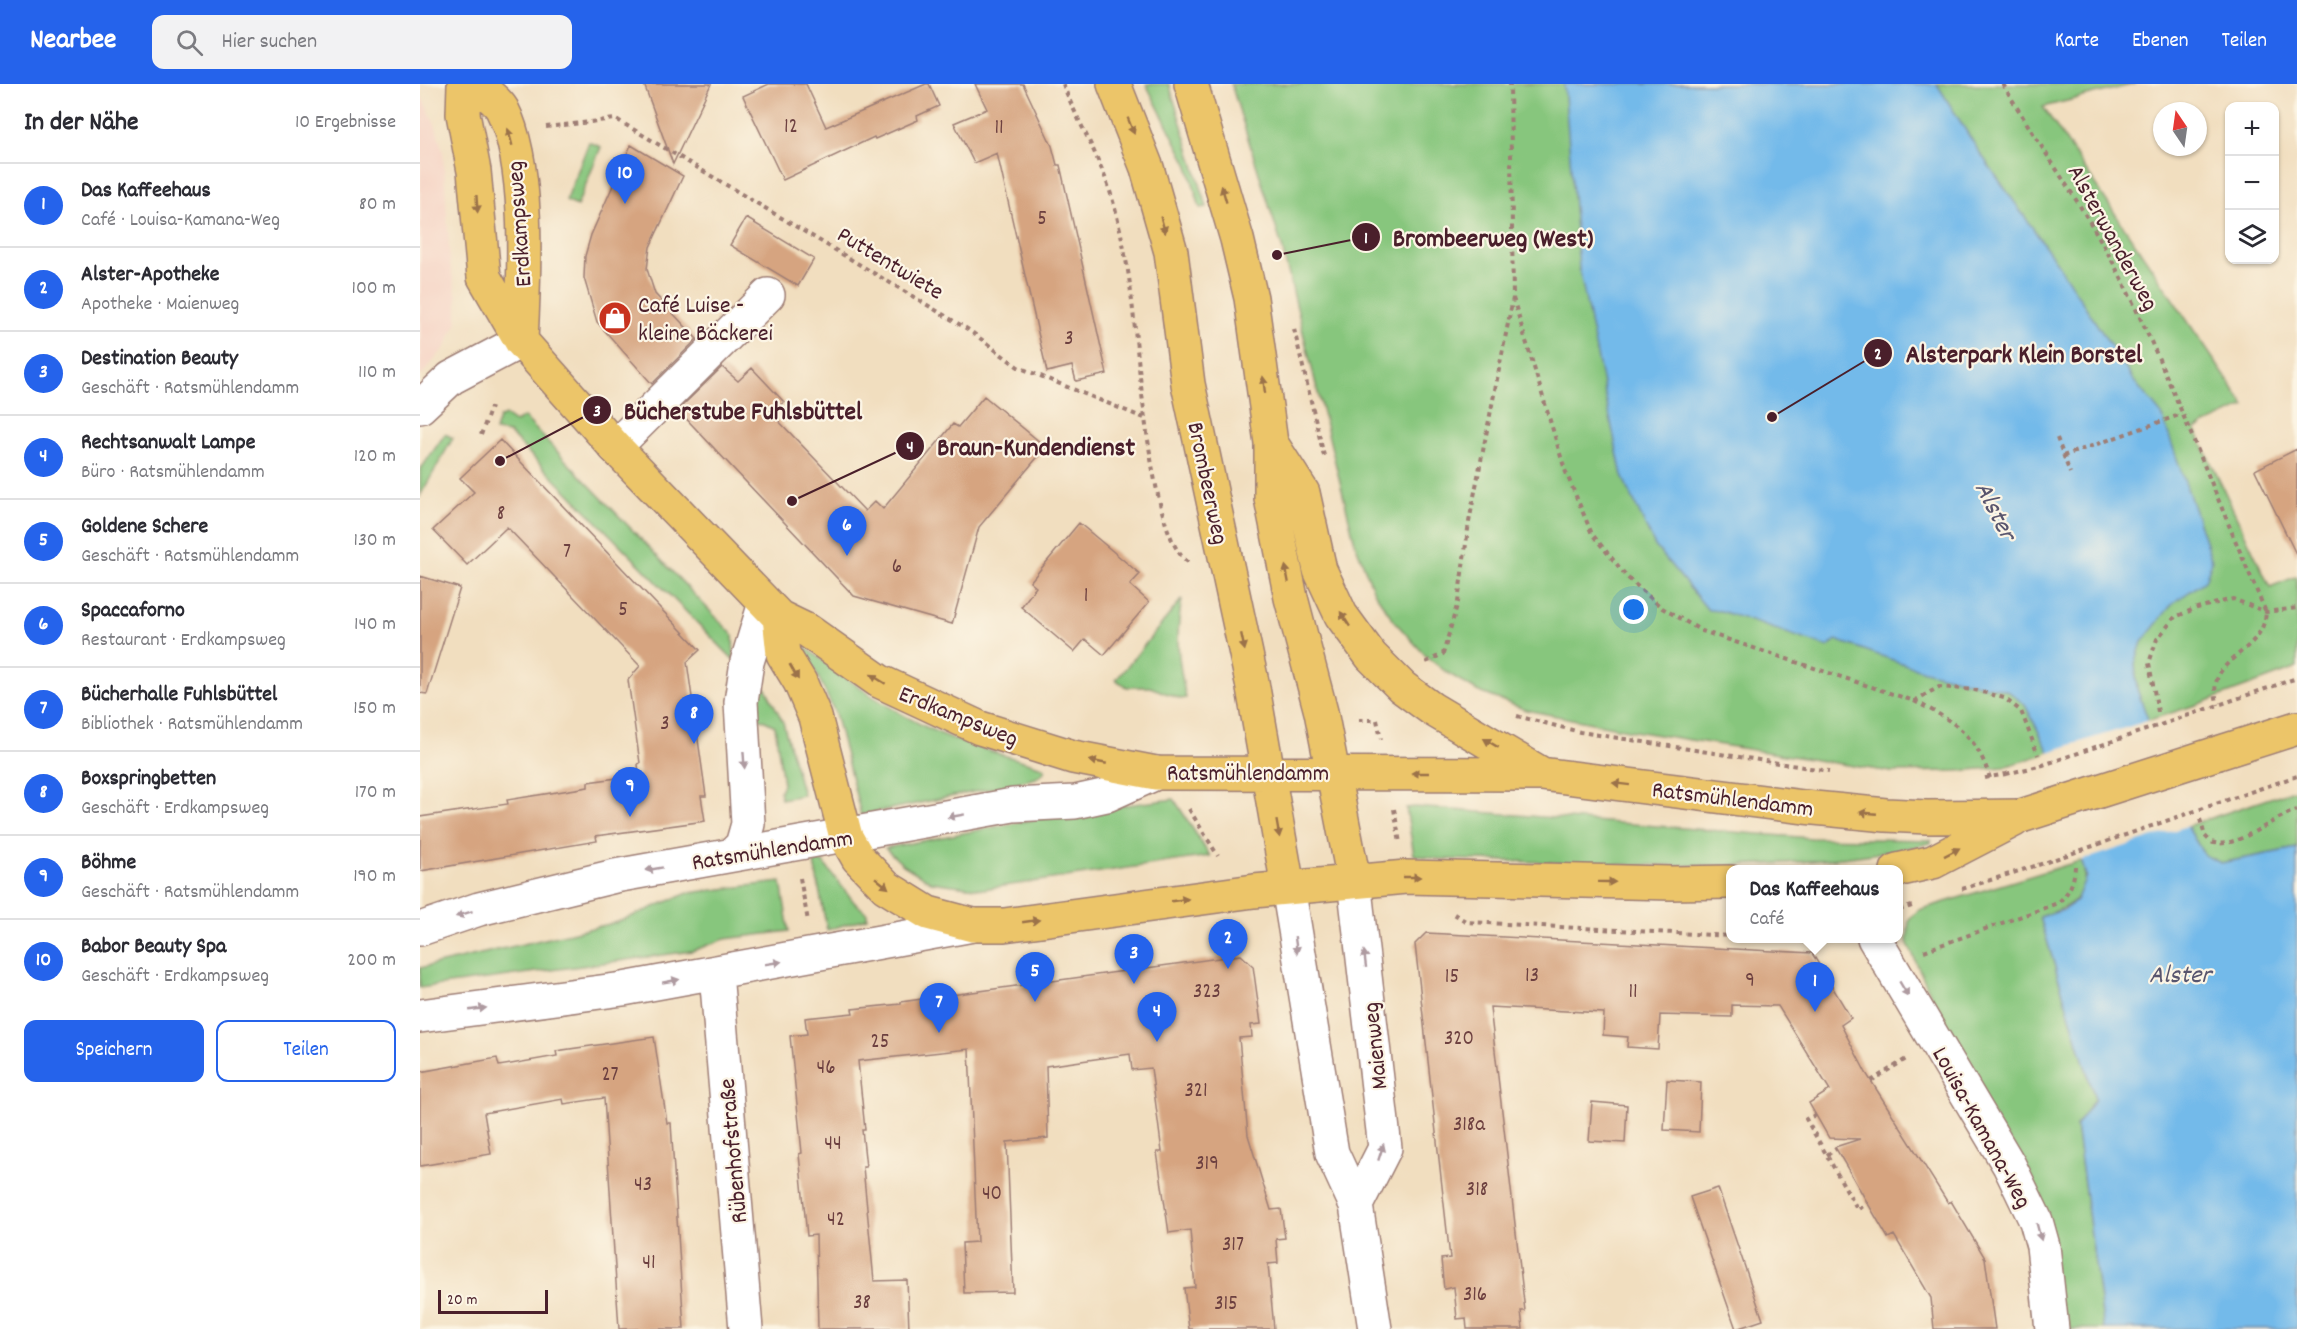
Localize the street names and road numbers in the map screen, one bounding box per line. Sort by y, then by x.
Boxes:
street label: Alsterwanderweg [2057,159,2166,318]
street label: Erdkampsweg [500,160,542,288]
street label: Puttentwiete [830,219,949,310]
street label: Brombeerweg [1177,419,1236,548]
street label: Erdkampsweg [893,678,1023,757]
street label: Ratsmühlendamm [1167,758,1329,792]
street label: Ratsmühlendamm [1650,774,1815,828]
street label: Ratsmühlendamm [690,822,855,881]
street label: Maienweg [1355,1000,1398,1091]
street label: Louisa-Kamana-Weg [1922,1041,2039,1216]
street label: Rübenhofstraße [712,1077,758,1225]

